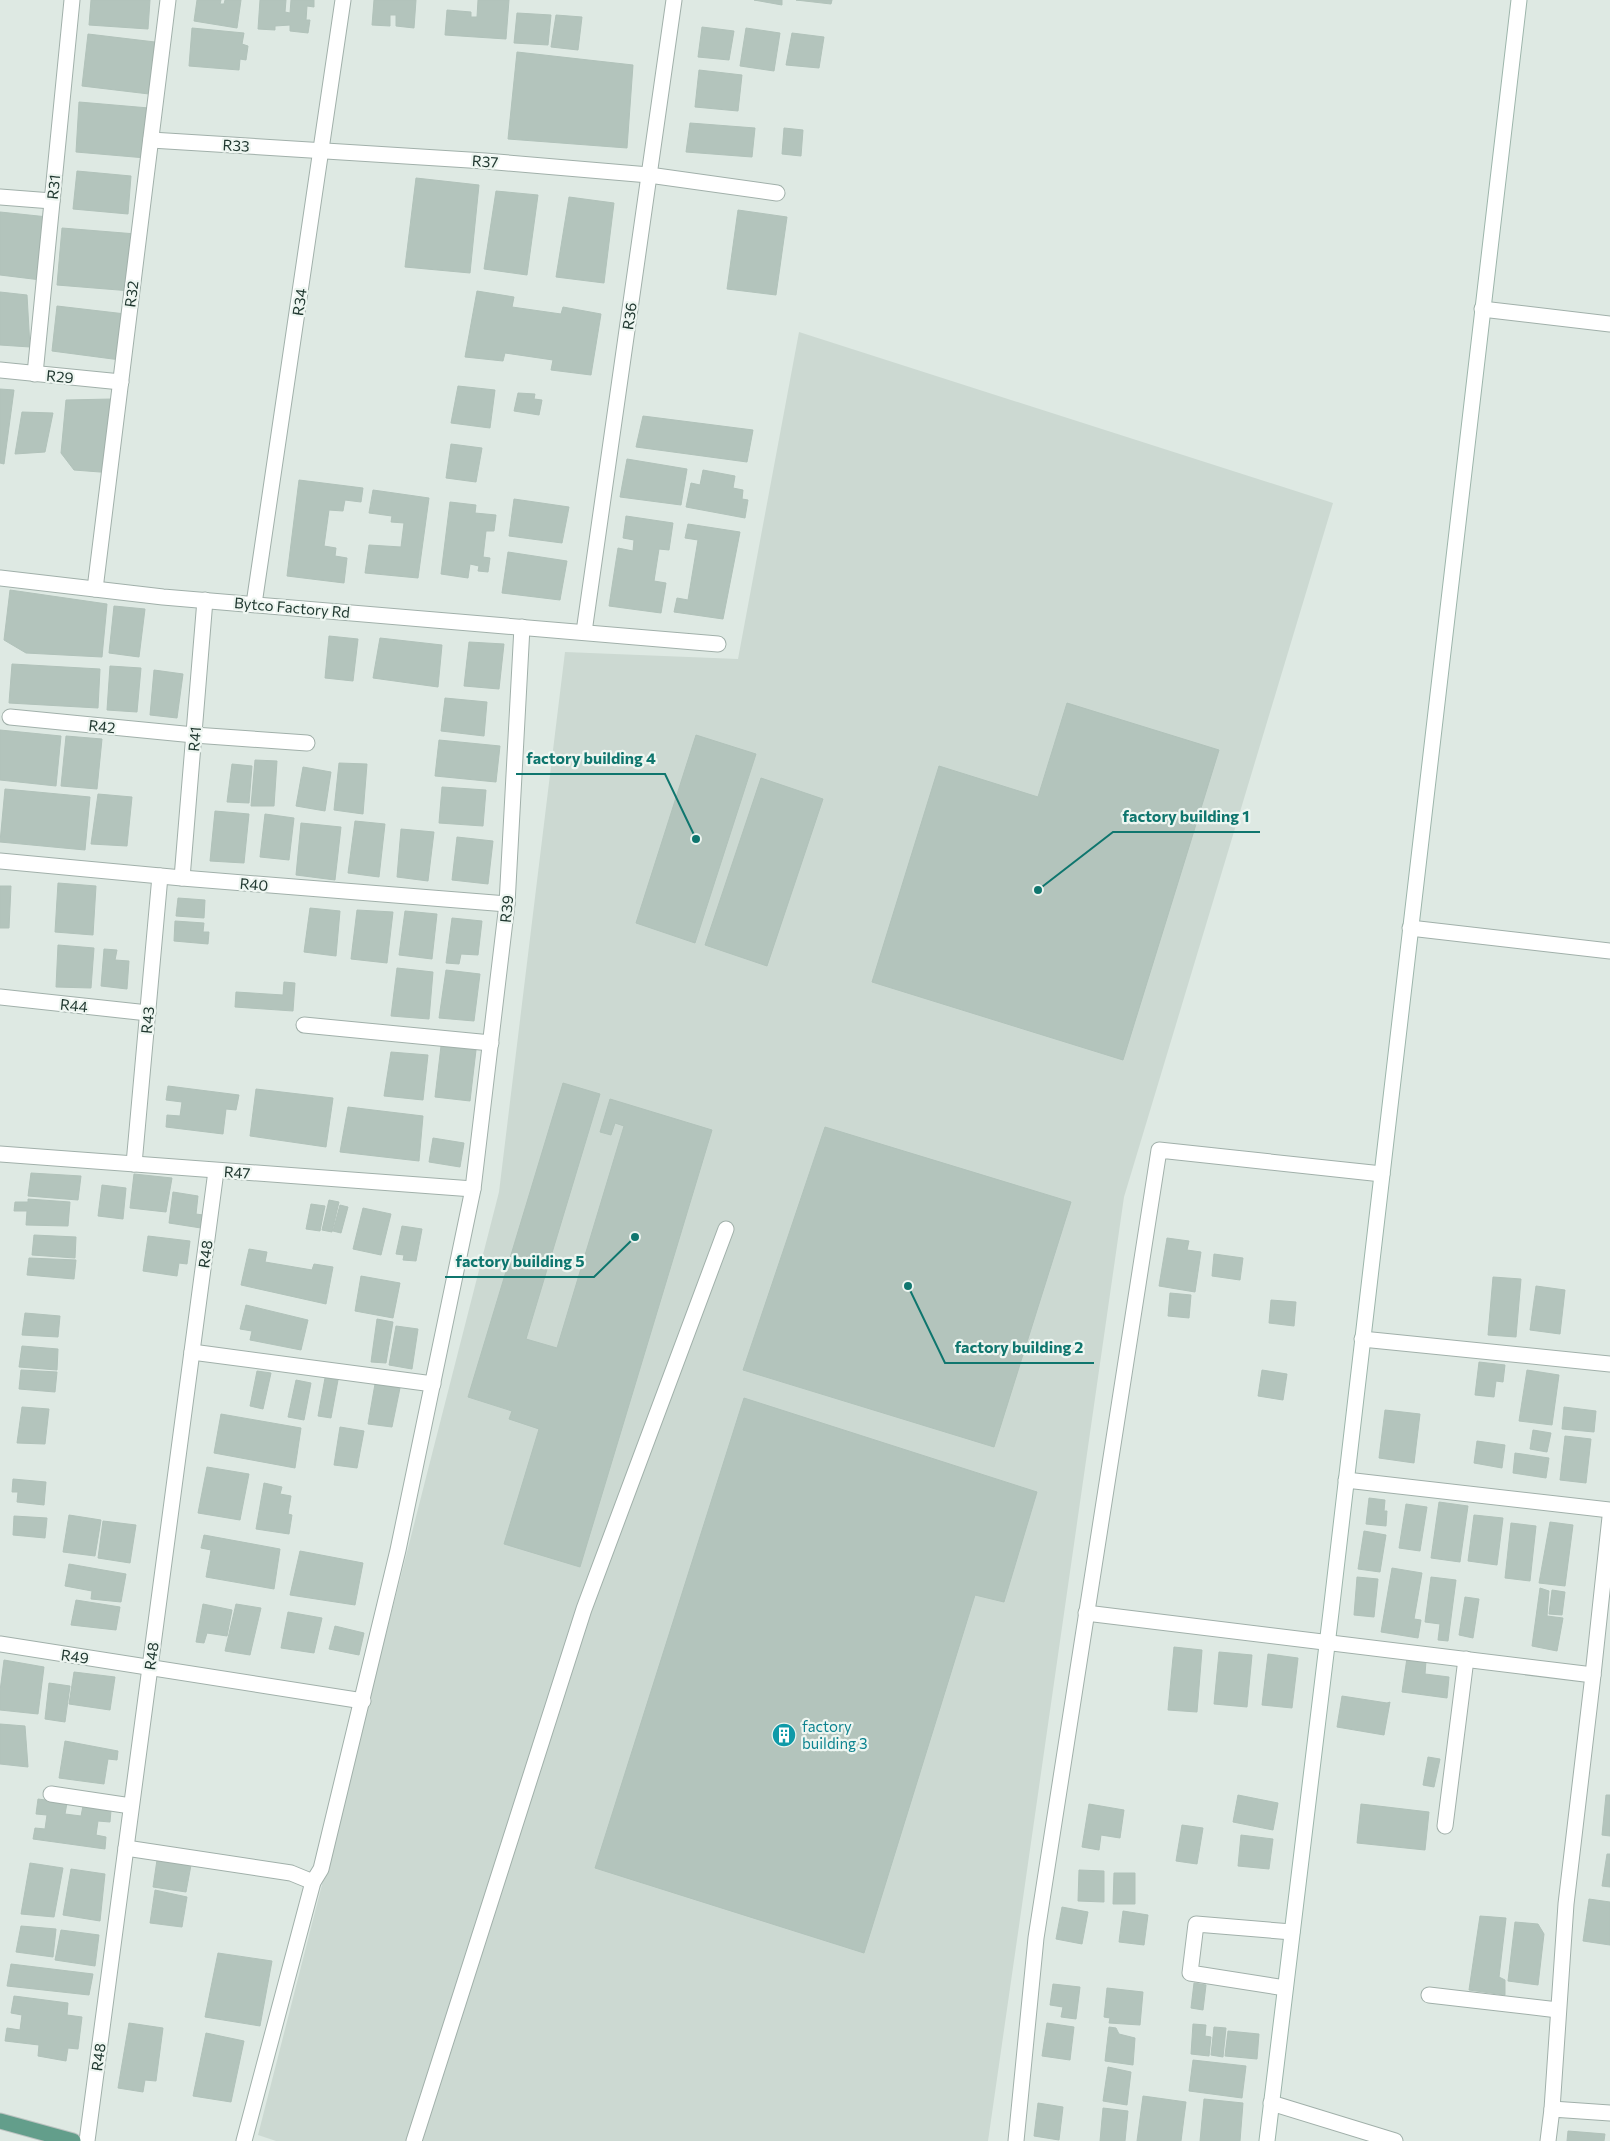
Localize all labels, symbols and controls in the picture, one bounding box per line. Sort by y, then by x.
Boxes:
street label: R33 [222,135,250,155]
street label: R37 [471,151,499,171]
street label: R31 [43,174,63,200]
street label: R32 [120,280,142,308]
street label: R34 [288,287,310,317]
street label: R36 [618,301,640,331]
street label: R29 [46,366,74,386]
street label: Bytco Factory Rd [233,593,351,621]
street label: R42 [88,716,116,736]
street label: R41 [184,726,204,752]
callout: factory building 4 [516,743,665,774]
text: factory building 4 [526,748,656,767]
callout: factory building 1 [1113,801,1260,832]
text: factory building 1 [1123,806,1249,825]
street label: R40 [239,874,269,894]
street label: R39 [496,894,516,924]
street label: R44 [59,995,89,1015]
street label: R43 [137,1006,157,1034]
street label: R47 [223,1162,251,1182]
street label: R48 [194,1239,216,1269]
callout: factory building 5 [445,1246,594,1277]
text: factory building 5 [456,1251,584,1270]
callout: factory building 2 [945,1332,1094,1363]
text: factory building 2 [955,1337,1083,1356]
street label: R48 [140,1641,162,1671]
street label: R49 [60,1645,90,1667]
place label: factory building 3 [802,1717,868,1752]
building icon: factory building 3 [771,1722,797,1748]
street label: R48 [87,2042,109,2072]

